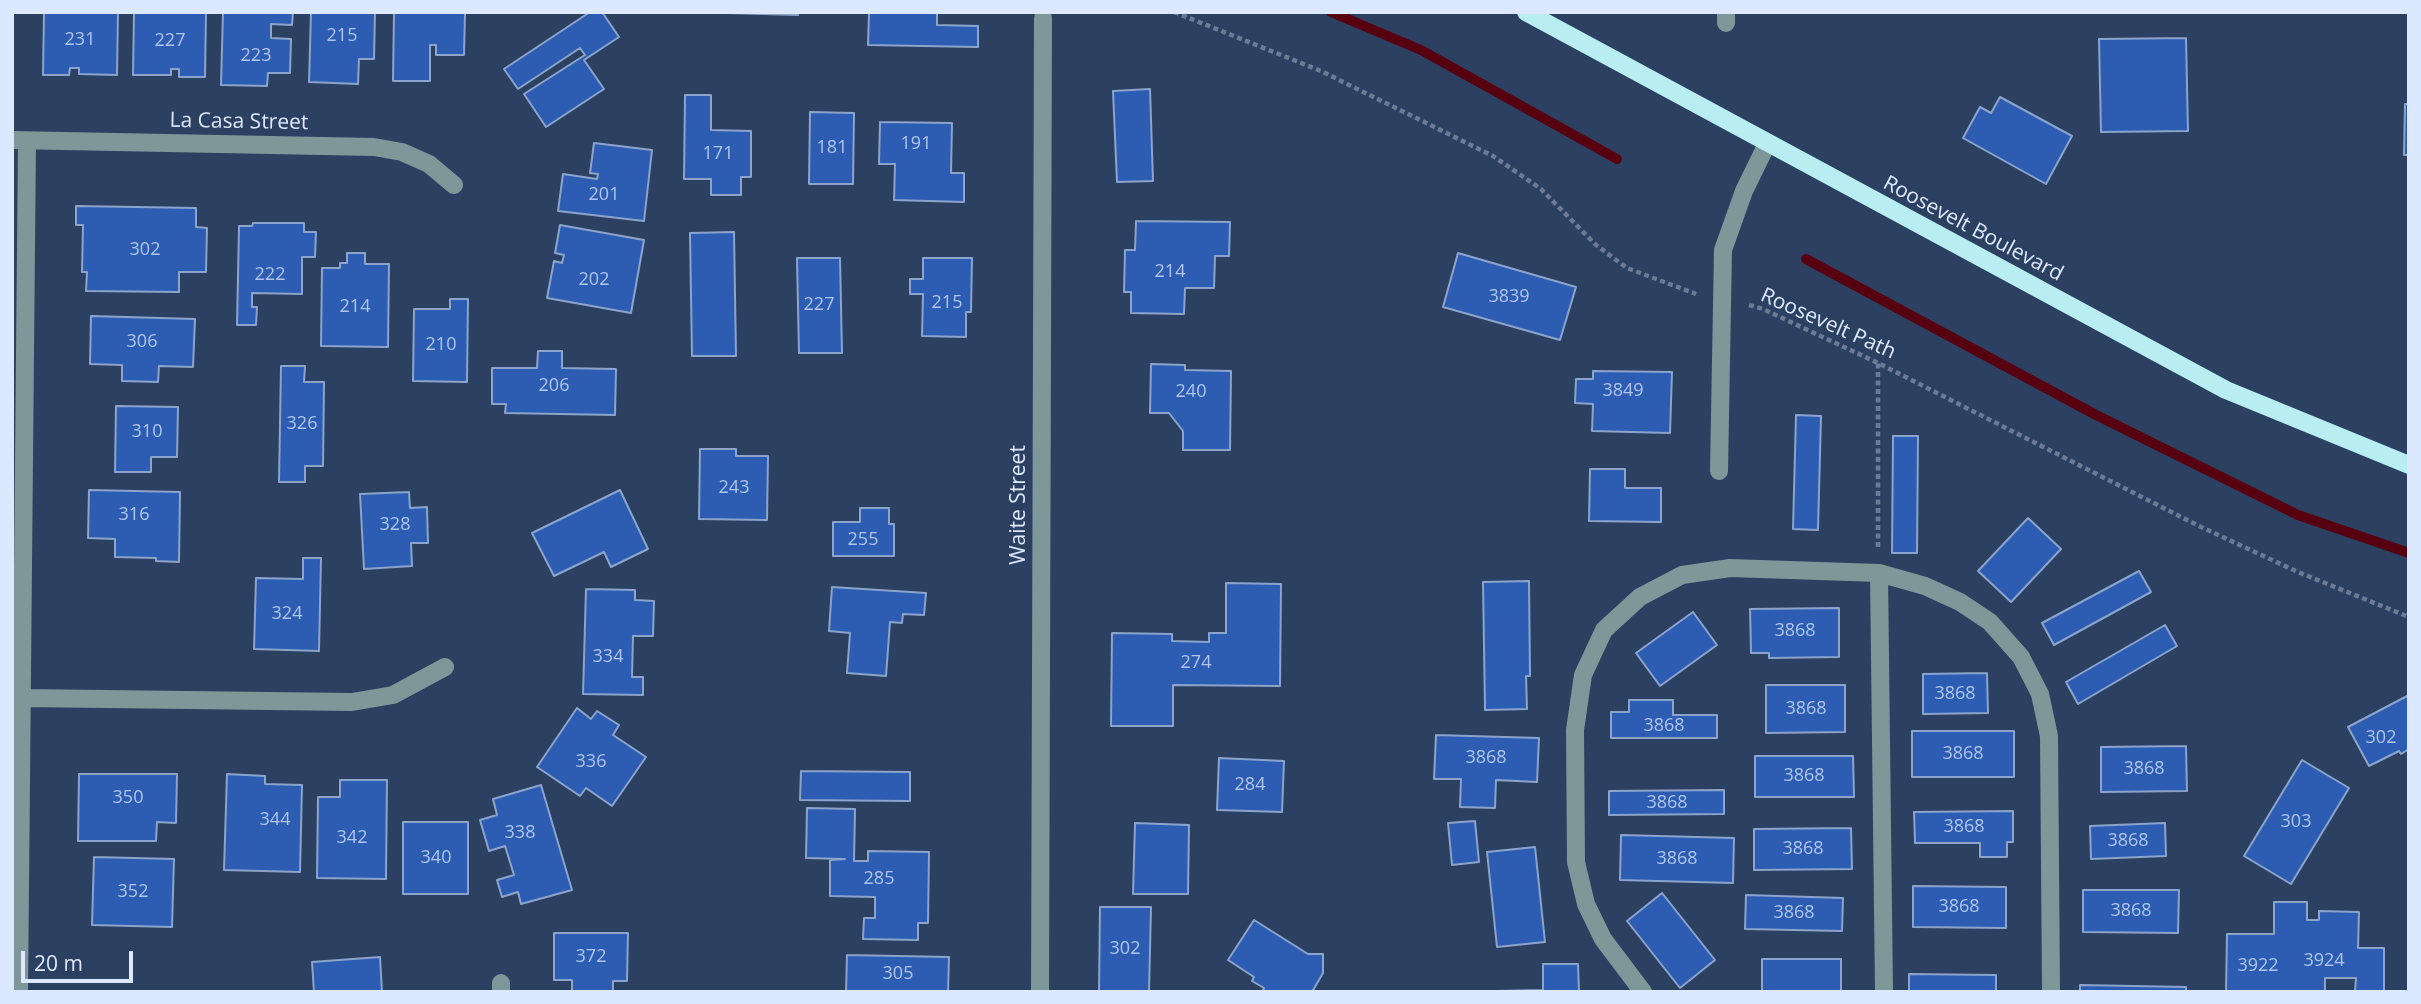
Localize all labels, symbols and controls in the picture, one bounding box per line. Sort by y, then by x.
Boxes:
house number: 215 [327,25,357,47]
house number: 231 [65,29,95,51]
house number: 227 [155,30,185,52]
house number: 223 [241,45,271,67]
street label: La Casa Street [169,108,309,136]
house number: 191 [901,133,931,155]
house number: 181 [817,137,847,159]
house number: 171 [703,143,733,165]
street label: Roosevelt Boulevard [1879,171,2067,287]
house number: 201 [589,184,619,206]
house number: 302 [130,239,160,261]
house number: 214 [1155,261,1185,283]
house number: 222 [255,264,285,286]
house number: 202 [579,269,609,291]
street label: Roosevelt Path [1757,283,1899,365]
house number: 3839 [1488,286,1530,308]
house number: 215 [932,292,962,314]
house number: 227 [804,294,834,316]
house number: 214 [340,296,370,318]
house number: 306 [127,331,157,353]
house number: 210 [426,334,456,356]
house number: 206 [539,375,569,397]
house number: 3849 [1602,380,1644,402]
house number: 240 [1176,381,1206,403]
house number: 326 [287,413,317,435]
house number: 310 [132,421,162,443]
street label: Waite Street [1006,445,1032,565]
house number: 243 [719,477,749,499]
house number: 316 [119,504,149,526]
house number: 328 [380,514,410,536]
house number: 255 [848,529,878,551]
house number: 324 [272,603,302,625]
house number: 3868 [1774,620,1816,642]
house number: 334 [593,646,623,668]
house number: 274 [1181,652,1211,674]
house number: 3868 [1934,683,1976,705]
house number: 3868 [1785,698,1827,720]
house number: 3868 [1643,715,1685,737]
house number: 302 [2366,727,2396,749]
house number: 3868 [1942,743,1984,765]
house number: 3868 [1465,747,1507,769]
house number: 336 [576,751,606,773]
house number: 3868 [2123,758,2165,780]
house number: 3868 [1783,765,1825,787]
house number: 284 [1235,774,1265,796]
house number: 350 [113,787,143,809]
house number: 3868 [1646,792,1688,814]
house number: 344 [260,809,290,831]
house number: 303 [2281,811,2311,833]
house number: 3868 [1943,816,1985,838]
house number: 338 [505,822,535,844]
house number: 342 [337,827,367,849]
house number: 3868 [2107,830,2149,852]
house number: 3868 [1782,838,1824,860]
house number: 340 [421,847,451,869]
house number: 3868 [1656,848,1698,870]
house number: 285 [864,868,894,890]
house number: 352 [118,881,148,903]
house number: 3868 [1938,896,1980,918]
house number: 3868 [2110,900,2152,922]
house number: 3868 [1773,902,1815,924]
scale bar [24,937,136,981]
house number: 302 [1110,938,1140,960]
house number: 372 [576,946,606,968]
text: 20 m [34,949,83,977]
house number: 3924 [2303,950,2345,972]
house number: 3922 [2237,955,2279,977]
house number: 305 [883,963,913,985]

